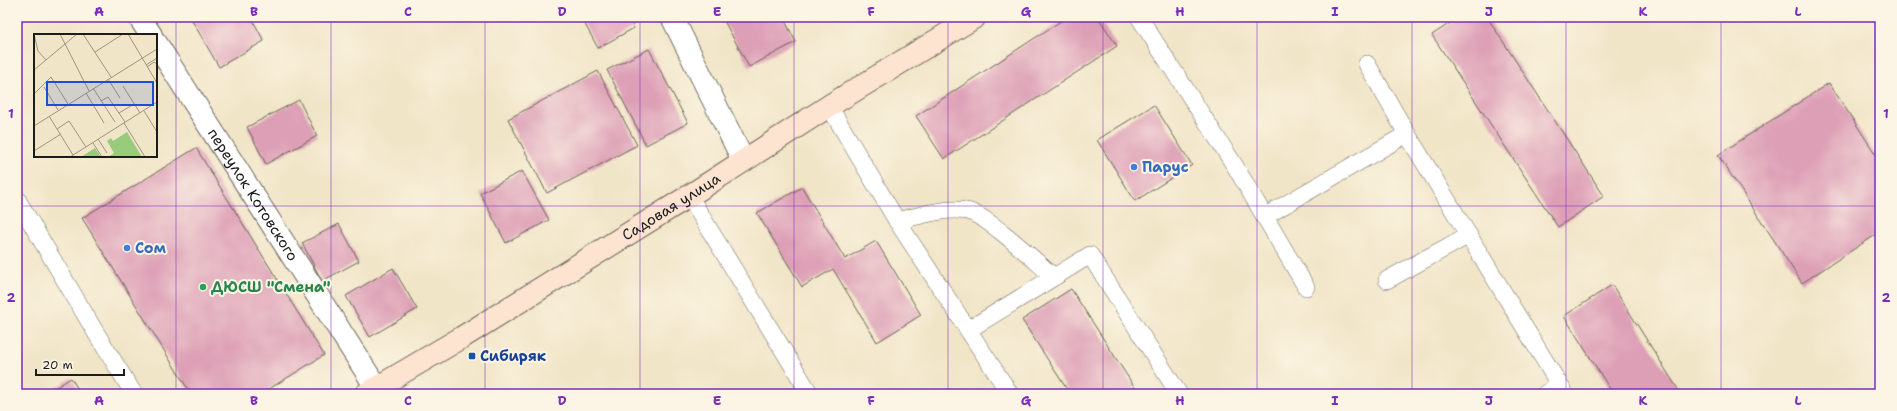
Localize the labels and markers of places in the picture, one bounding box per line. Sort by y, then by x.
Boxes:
place label: Парус [1142,157,1189,177]
marker: Парус [1129,162,1139,172]
place label: Сом [135,238,167,258]
marker: Сом [122,243,132,253]
place label: ДЮСШ "Смена" [211,277,331,297]
marker: ДЮСШ "Смена" [198,282,208,292]
place label: Сибиряк [480,346,547,366]
marker: Сибиряк [467,351,477,361]

